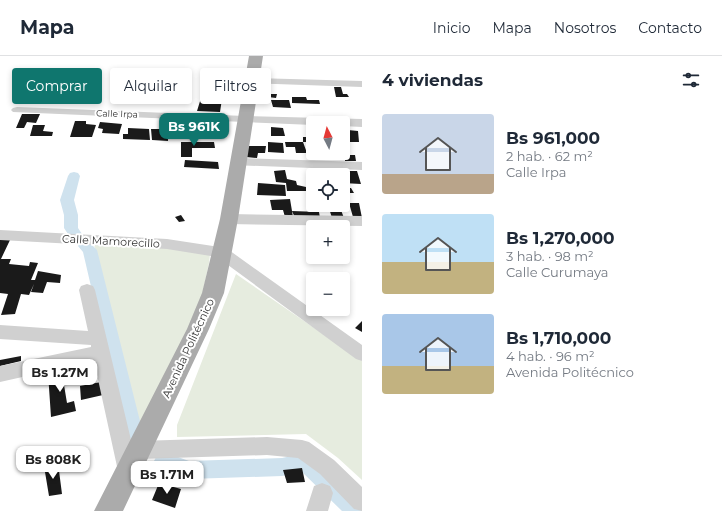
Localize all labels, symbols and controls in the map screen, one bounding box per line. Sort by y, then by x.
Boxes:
text: Mapa [20,16,75,39]
text: Inicio [433,19,470,37]
text: Mapa [492,19,532,37]
text: Nosotros [554,19,616,37]
text: Contacto [638,19,702,37]
chip: Comprar [12,68,102,104]
chip: Alquilar [110,68,192,104]
chip: Filtros [200,68,271,104]
icon: filters [680,69,702,91]
text: 4 viviendas [382,70,483,90]
street label: Calle Irpa [96,107,138,120]
pin: Bs 961K [157,113,231,147]
north arrow [306,116,350,160]
map controls [306,116,350,316]
text: Bs 961K [168,118,220,134]
text: Bs 961,000 [506,128,600,148]
icon: home [414,130,462,178]
text: 2 hab. · 62 m² [506,148,593,164]
text: Calle Irpa [506,164,567,180]
button: locate [306,168,350,212]
button: + [306,220,350,264]
text: Bs 1,270,000 [506,228,615,248]
icon: home [414,230,462,278]
street label: Calle Mamorecillo [62,231,160,251]
text: 3 hab. · 98 m² [506,248,594,264]
text: Calle Curumaya [506,264,608,280]
button: − [306,272,350,316]
street label: Avenida Politécnico [159,296,217,400]
text: Bs 1,710,000 [506,328,611,348]
icon: home [414,330,462,378]
text: 4 hab. · 96 m² [506,348,595,364]
pin: Bs 1.27M [19,359,101,393]
text: Bs 1.27M [31,364,89,380]
text: Avenida Politécnico [506,364,634,380]
pin: Bs 808K [16,446,90,480]
text: Bs 808K [25,451,81,467]
pin: Bs 1.71M [126,461,208,495]
text: Bs 1.71M [140,466,194,482]

